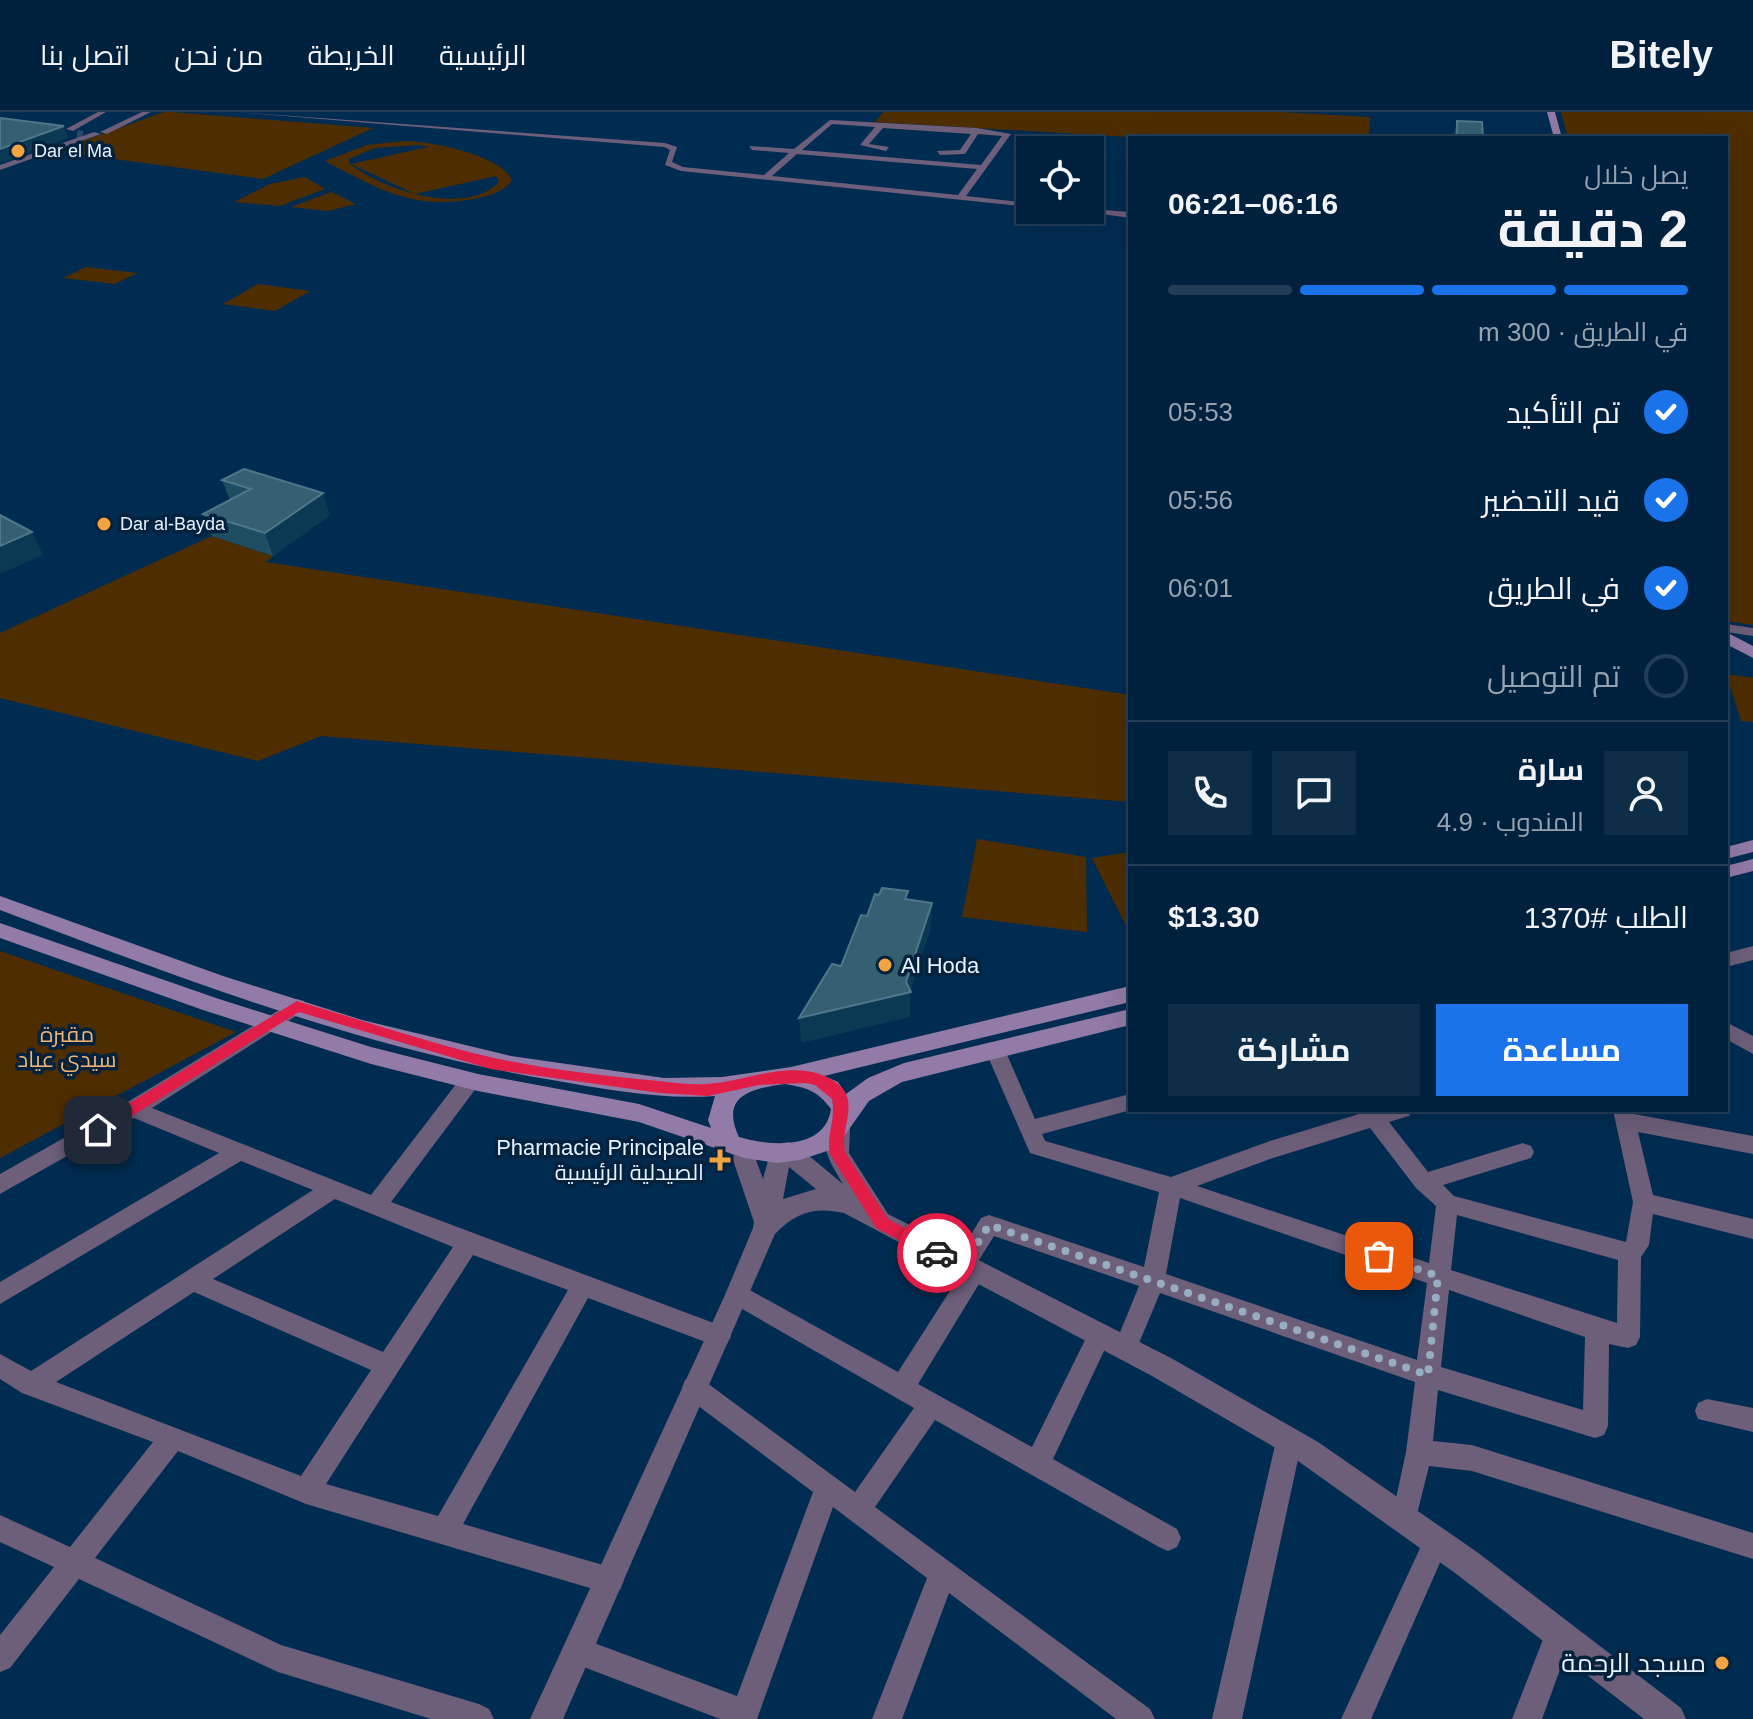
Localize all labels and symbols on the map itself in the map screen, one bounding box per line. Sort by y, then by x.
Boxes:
place label: Dar el Ma [34,141,113,161]
marker: Dar el Ma [9,142,27,160]
place label: Dar al-Bayda [120,514,226,534]
marker: Dar al-Bayda [95,515,113,533]
place label: Al Hoda [901,953,980,978]
marker: Al Hoda [876,956,894,974]
park label: مقبرة سيدي عياد [18,1022,116,1076]
pin [64,1096,132,1164]
place label: Pharmacie Principale الصيدلية الرئيسية [496,1135,704,1185]
marker: Pharmacie Principale الصيدلية الرئيسية [711,1151,729,1169]
courier [897,1213,977,1293]
pin [1345,1222,1413,1290]
place label: مسجد الرحمة [1561,1648,1706,1678]
marker: مسجد الرحمة [1713,1654,1731,1672]

